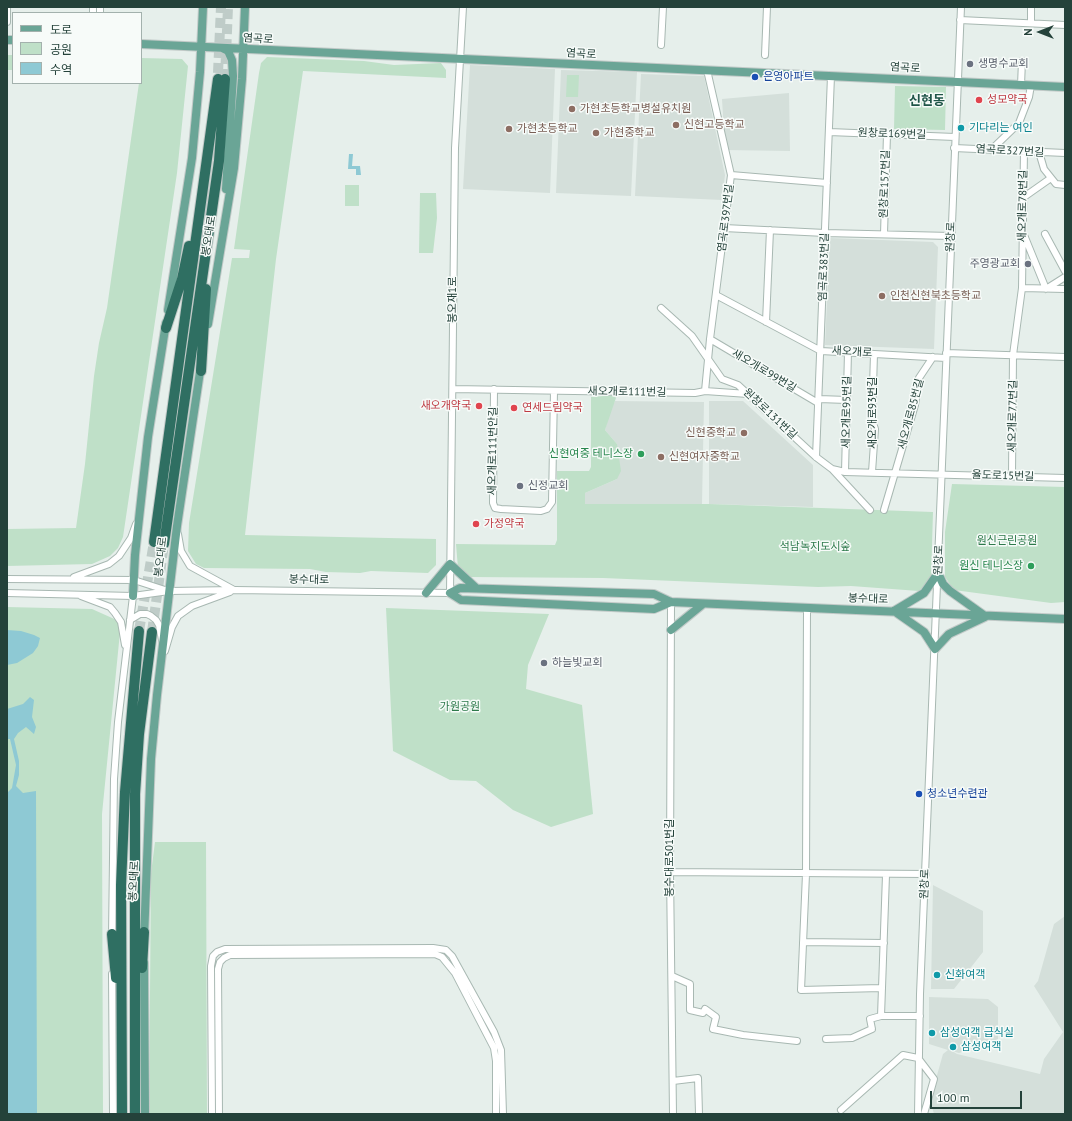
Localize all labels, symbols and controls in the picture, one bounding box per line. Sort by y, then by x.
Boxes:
legend [12,12,142,84]
north arrow [1020,12,1060,52]
text: 도로 [50,22,72,37]
text: N [1021,28,1035,36]
street label: 염곡로 [242,32,274,46]
text: 공원 [50,42,72,57]
street label: 염곡로 [565,47,597,61]
place label: 생명수교회 [978,57,1029,71]
marker: 생명수교회 [965,59,975,69]
street label: 염곡로 [889,61,921,75]
text: 수역 [50,62,72,77]
place label: 은영아파트 [763,70,814,84]
marker: 은영아파트 [750,72,760,82]
district label: 신현동 [909,93,945,109]
place label: 성모약국 [987,93,1027,107]
marker: 성모약국 [974,95,984,105]
place label: 가현초등학교병설유치원 [580,102,691,116]
marker: 가현초등학교병설유치원 [567,104,577,114]
place label: 신현고등학교 [684,118,745,132]
marker: 신현고등학교 [671,120,681,130]
place label: 기다리는 여인 [969,121,1033,135]
place label: 가현초등학교 [517,122,578,136]
marker: 기다리는 여인 [956,123,966,133]
marker: 가현초등학교 [504,124,514,134]
place label: 가현중학교 [604,126,655,140]
street label: 원창로169번길 [857,126,927,142]
marker: 가현중학교 [591,128,601,138]
street label: 염곡로327번길 [975,143,1045,159]
street label: 원창로157번길 [877,149,893,219]
street label: 새오개로78번길 [1016,170,1030,242]
street label: 염곡로397번길 [715,183,737,253]
street label: 봉오대로 [199,215,219,257]
street label: 원창로 [944,222,958,252]
street label: 염곡로383번길 [816,232,832,302]
place label: 주영광교회 [969,257,1020,271]
marker: 주영광교회 [1023,259,1033,269]
street label: 봉오재1로 [446,277,460,323]
place label: 인천신현북초등학교 [890,289,981,303]
marker: 인천신현북초등학교 [877,291,887,301]
street label: 새오개로 [831,344,873,360]
street label: 새오개로99번길 [729,347,799,395]
street label: 새오개로95번길 [840,376,854,448]
street label: 새오개로93번길 [866,377,880,449]
street label: 새오개로85번길 [895,377,927,451]
street label: 새오개로77번길 [1006,380,1020,452]
street label: 새오개로111번길 [588,385,666,399]
street label: 원창로131번길 [740,386,800,442]
place label: 새오개약국 [420,399,471,413]
marker: 새오개약국 [474,401,484,411]
place label: 연세드림약국 [522,401,583,415]
marker: 연세드림약국 [509,403,519,413]
street label: 새오개로111번안길 [486,406,500,496]
place label: 신현중학교 [685,426,736,440]
marker: 신현중학교 [739,428,749,438]
place label: 신현여중 테니스장 [549,447,633,461]
marker: 신현여중 테니스장 [636,449,646,459]
place label: 신현여자중학교 [669,450,740,464]
marker: 신현여자중학교 [656,452,666,462]
street label: 율도로15번길 [971,468,1035,484]
place label: 신정교회 [528,479,568,493]
marker: 신정교회 [515,481,525,491]
place label: 가정약국 [484,517,524,531]
marker: 가정약국 [471,519,481,529]
park label: 원신근린공원 [977,534,1037,548]
street label: 봉오대로 [152,536,170,578]
park label: 석남녹지도시숲 [780,540,850,554]
street label: 원창로 [932,545,946,575]
place label: 원신 테니스장 [959,559,1023,573]
marker: 원신 테니스장 [1026,561,1036,571]
street label: 봉수대로 [289,573,329,587]
street label: 봉수대로 [848,592,888,606]
place label: 하늘빛교회 [552,656,603,670]
marker: 하늘빛교회 [539,658,549,668]
park label: 가원공원 [440,700,480,714]
place label: 청소년수련관 [927,787,988,801]
marker: 청소년수련관 [914,789,924,799]
street label: 봉수대로501번길 [663,819,677,897]
street label: 봉오대로 [126,860,142,902]
street label: 원창로 [918,869,932,899]
place label: 신화여객 [945,968,985,982]
marker: 신화여객 [932,970,942,980]
place label: 삼성여객 급식실 [940,1026,1014,1040]
marker: 삼성여객 급식실 [927,1028,937,1038]
place label: 삼성여객 [961,1040,1001,1054]
marker: 삼성여객 [948,1042,958,1052]
scale bar [932,1083,1024,1109]
text: 100 m [937,1090,970,1105]

